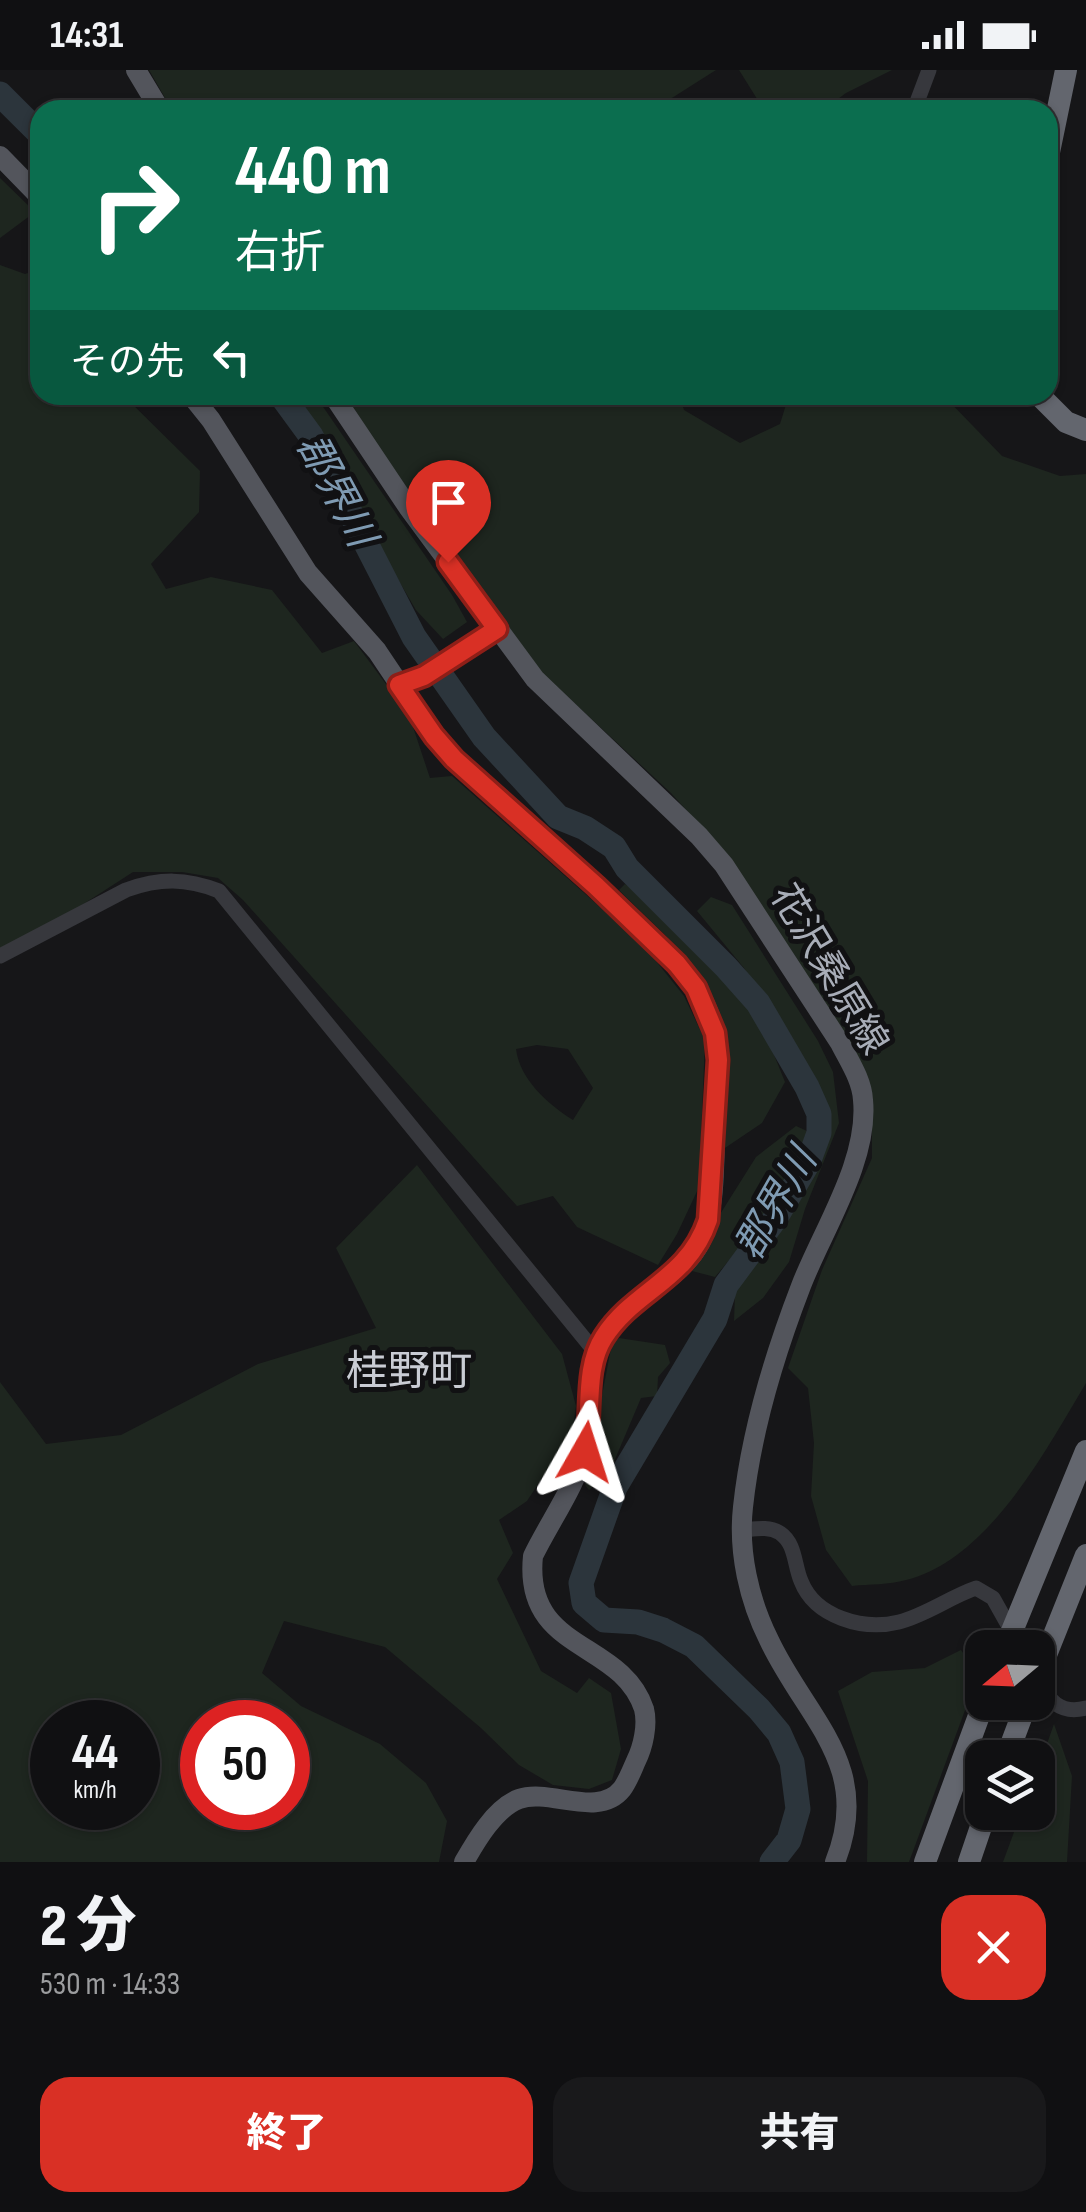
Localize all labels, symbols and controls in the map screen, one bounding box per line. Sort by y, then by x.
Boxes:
text: 14:31 [50,13,123,58]
text: 440 m [235,130,391,214]
icon: right [70,140,200,270]
text: 右折 [235,226,325,281]
icon: left [204,330,259,385]
text: その先 [70,340,184,385]
water label: 郡界川 [286,427,386,559]
pin [406,460,491,563]
icon: arrive [421,475,476,530]
street label: 花沢桑原線 [760,877,897,1063]
water label: 郡界川 [726,1137,830,1268]
district label: 桂野町 [346,1347,472,1398]
position arrow [533,1400,637,1504]
north arrow [965,1630,1055,1720]
map controls [965,1630,1055,1830]
speed limit sign: 50 [180,1700,310,1830]
text: 44 [72,1723,118,1783]
button: layers [965,1740,1055,1830]
text: km/h [73,1775,117,1806]
text: 2 分 [40,1891,136,1963]
button: close [941,1895,1046,2000]
text: 530 m · 14:33 [40,1965,180,2004]
button: 終了 [40,2077,533,2192]
button: 共有 [553,2077,1046,2192]

